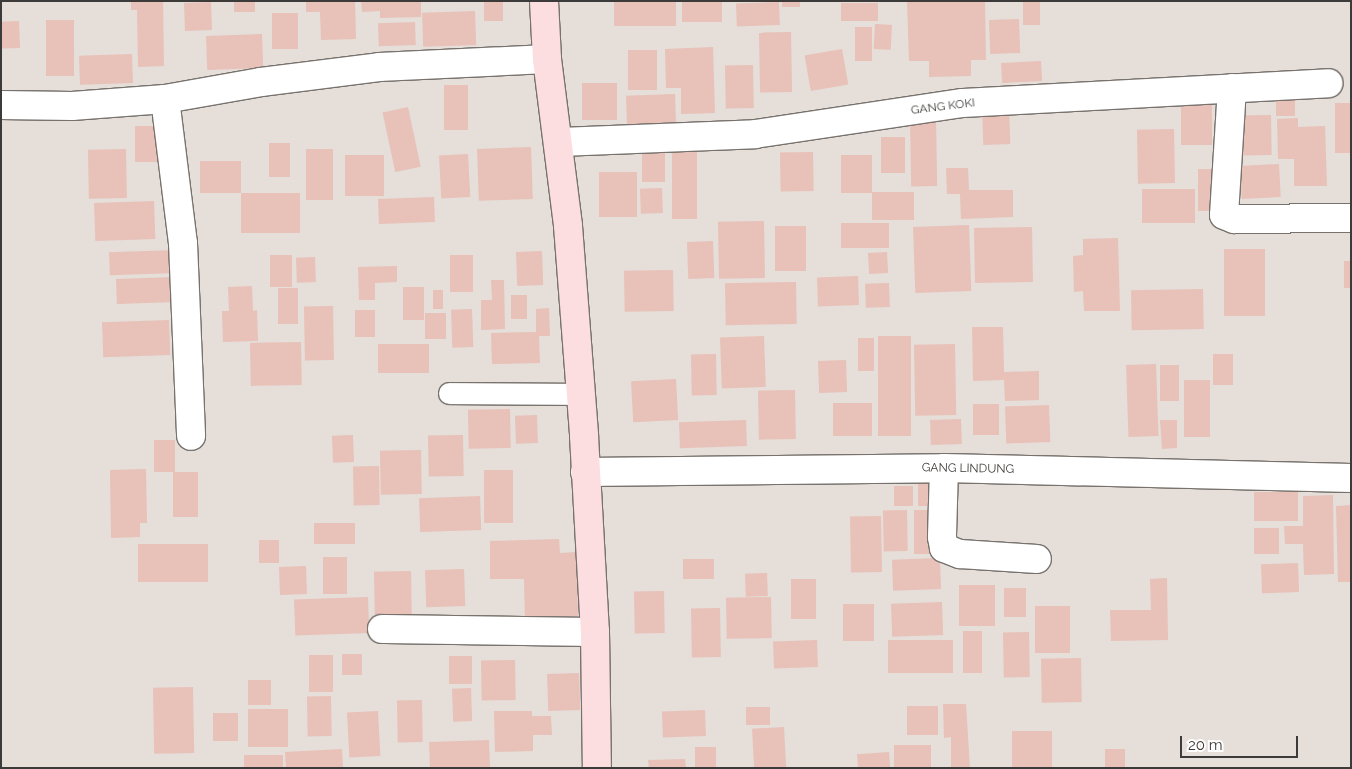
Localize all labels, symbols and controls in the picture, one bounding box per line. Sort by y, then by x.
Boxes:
street label: GANG KOKI [910,96,976,118]
street label: GANG LINDUNG [922,461,1014,477]
scale bar [1182,726,1300,758]
text: 20 m [1188,736,1223,754]

